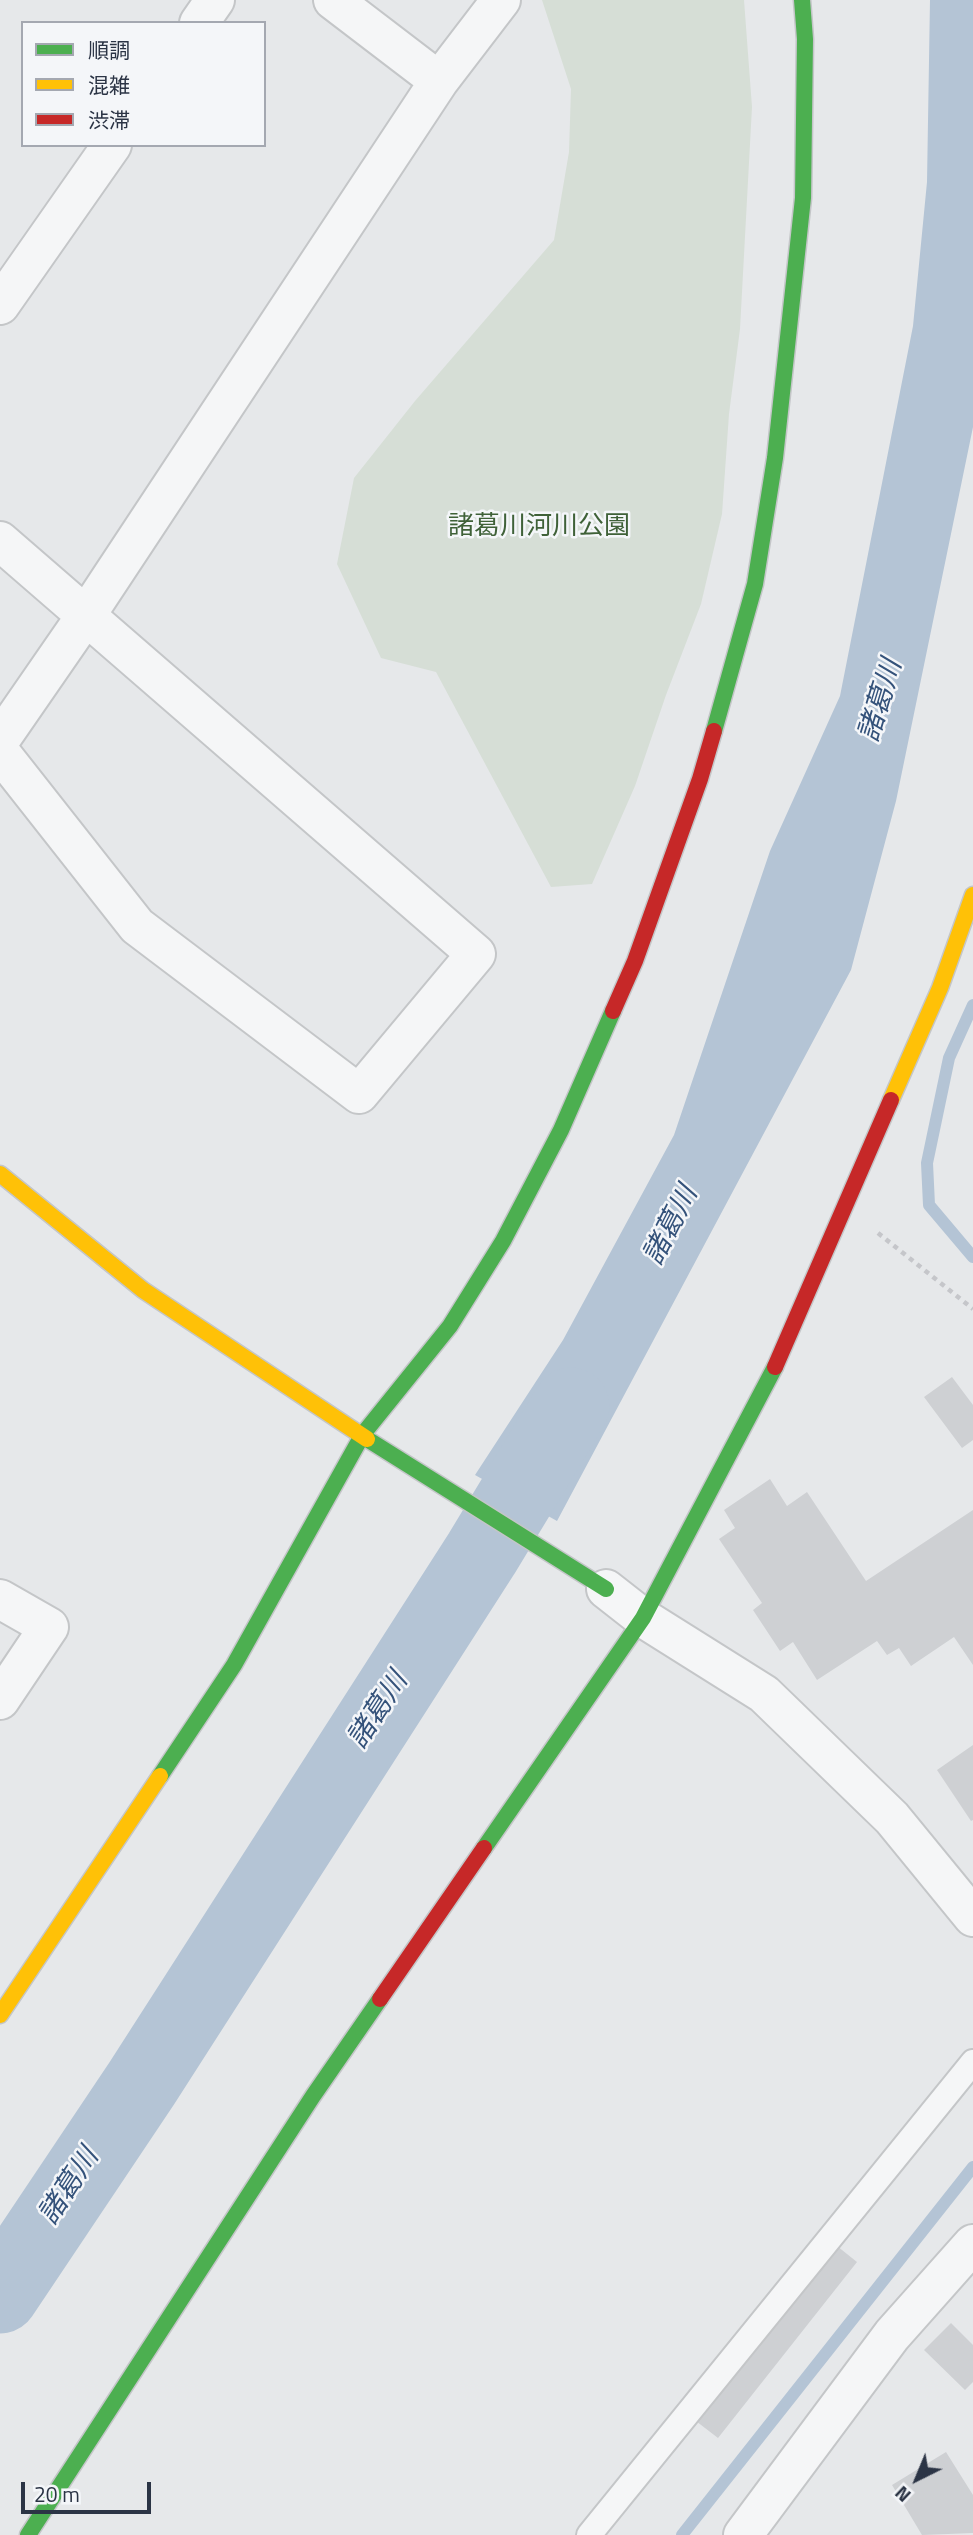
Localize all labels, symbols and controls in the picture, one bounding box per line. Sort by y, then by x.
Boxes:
legend [21,21,266,147]
text: 順調 [88,34,130,66]
text: 混雑 [88,69,130,101]
text: 渋滞 [88,104,130,136]
park label: 諸葛川河川公園 [448,512,630,544]
water label: 諸葛川 [854,656,910,746]
water label: 諸葛川 [638,1181,706,1271]
water label: 諸葛川 [342,1667,416,1755]
water label: 諸葛川 [33,2143,107,2231]
north arrow [882,2444,952,2514]
scale bar [24,2468,154,2512]
text: 20 m [34,2478,80,2510]
text: N [888,2480,917,2510]

